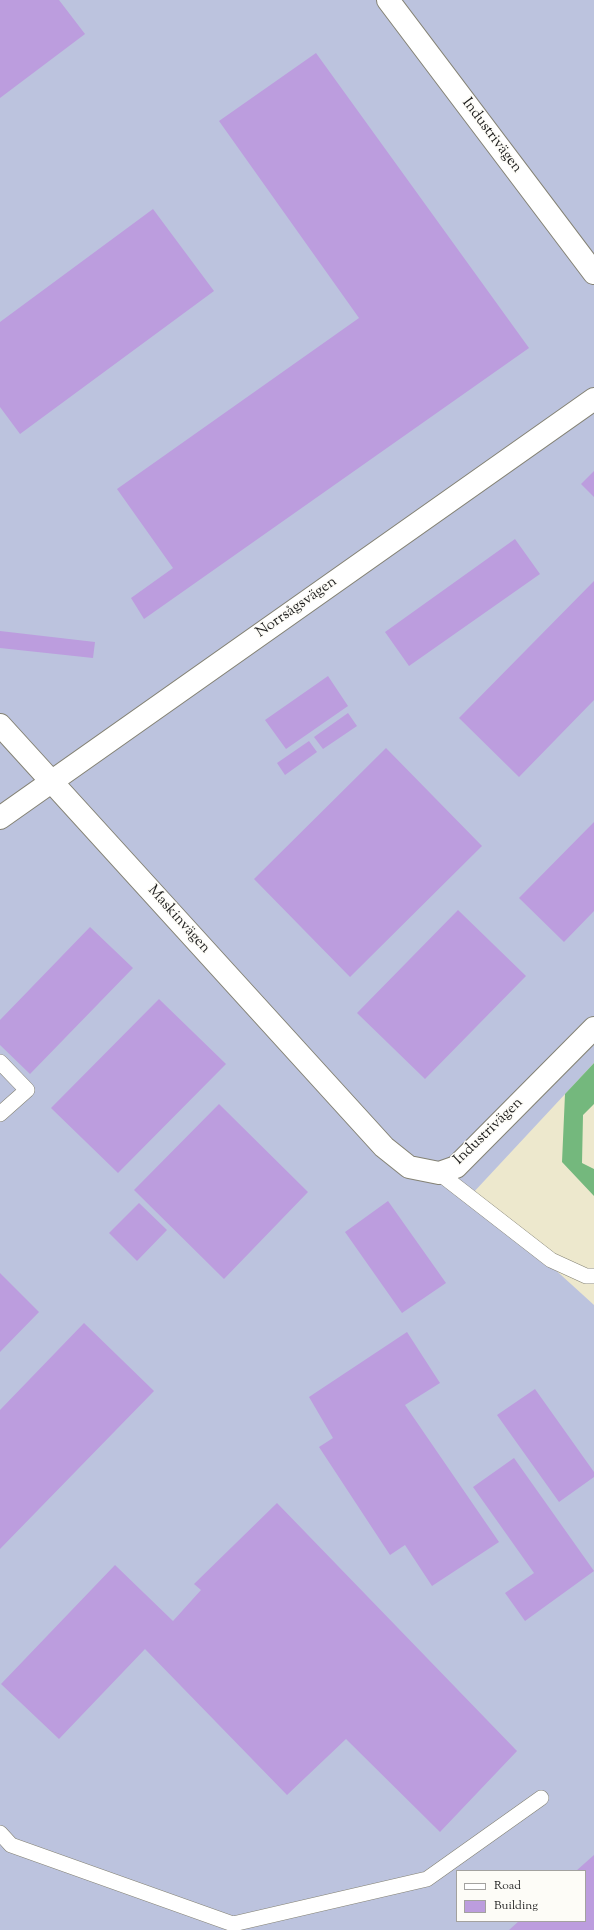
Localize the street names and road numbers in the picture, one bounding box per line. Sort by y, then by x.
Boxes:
street label: Industrivägen [457,95,525,177]
street label: Norrsågsvägen [253,573,341,643]
street label: Maskinvägen [143,882,213,958]
street label: Industrivägen [451,1095,527,1169]

